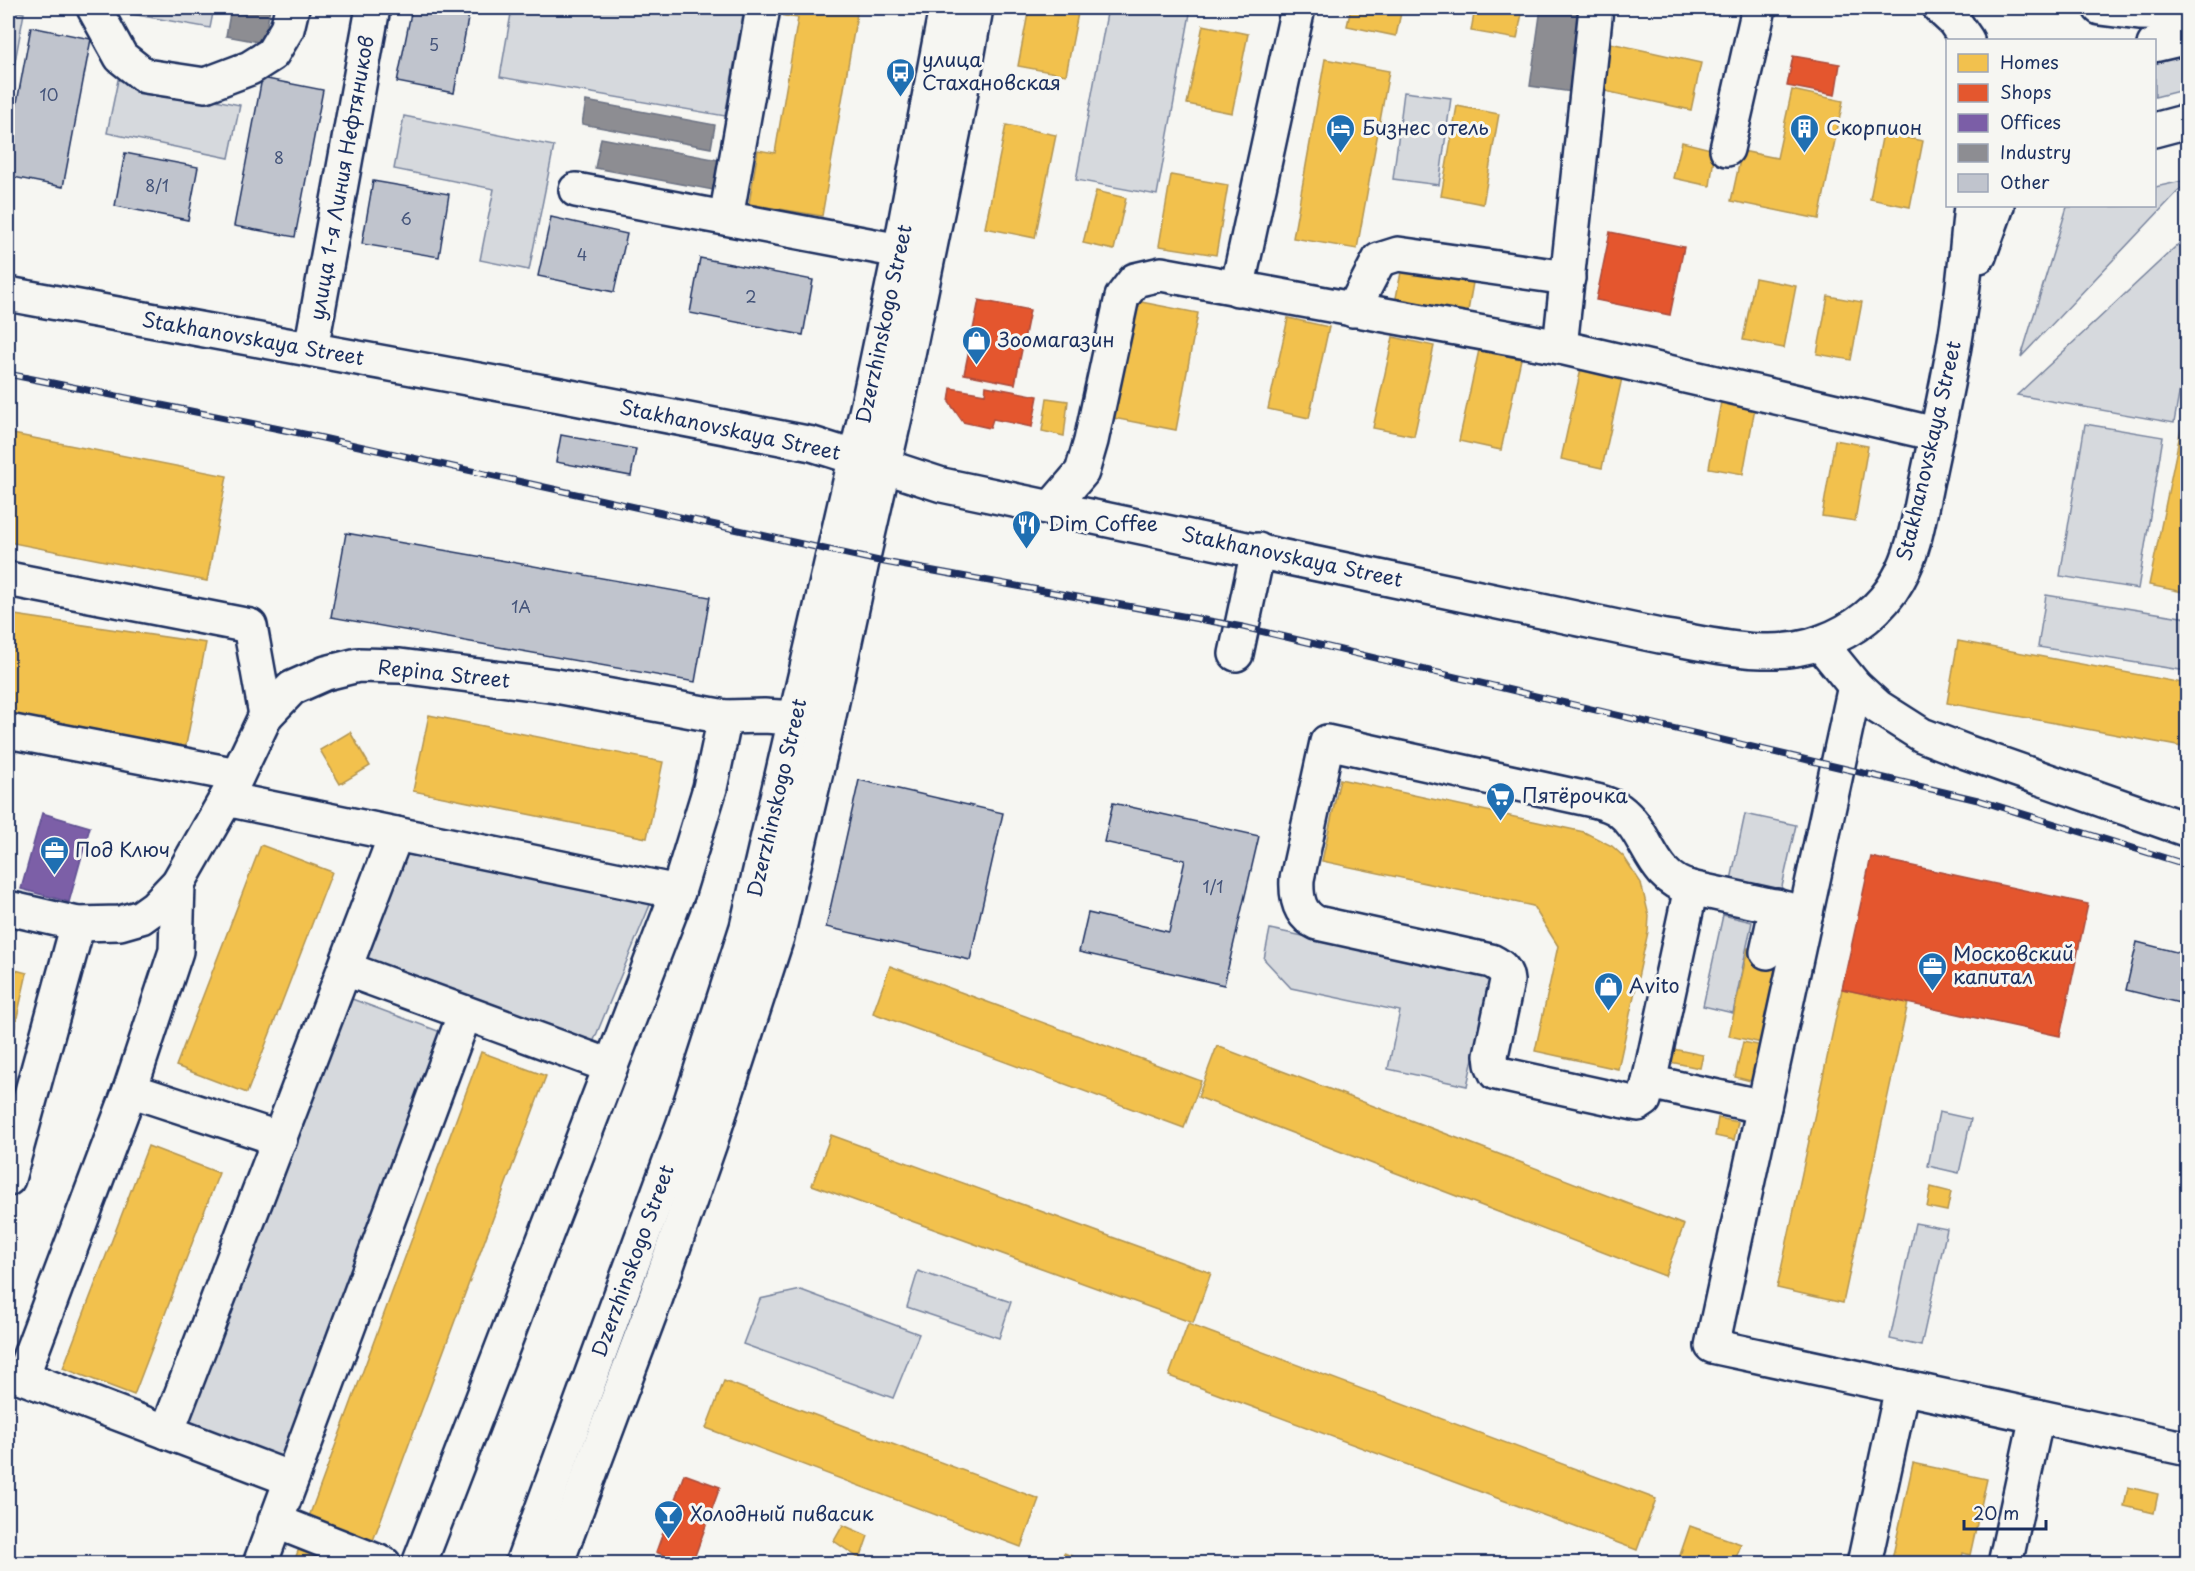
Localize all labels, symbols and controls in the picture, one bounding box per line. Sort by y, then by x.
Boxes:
house number: 5 [429,32,439,56]
street label: улица 1-я Линия Нефтяников [301,33,381,323]
legend [1946,39,2156,207]
place label: улица Стахановская [922,44,1061,97]
text: Homes [2000,48,2058,75]
bus stop icon: улица Стахановская [885,56,917,98]
text: Shops [2000,78,2051,105]
house number: 10 [40,82,58,106]
text: Offices [2000,108,2061,135]
hotel icon: Бизнес отель [1325,112,1357,154]
place label: Бизнес отель [1362,112,1489,142]
building icon: Скорпион [1789,112,1821,154]
place label: Скорпион [1826,112,1922,142]
text: Industry [2000,138,2071,165]
house number: 8 [274,145,284,169]
text: Other [2000,168,2050,195]
house number: 8/1 [145,173,169,197]
house number: 6 [400,206,412,230]
street label: Dzerzhinskogo Street [847,221,919,426]
house number: 4 [577,242,587,266]
house number: 2 [745,284,757,308]
street label: Stakhanovskaya Street [140,304,367,372]
shop icon: Зоомагазин [961,324,993,366]
place label: Зоомагазин [997,324,1115,354]
street label: Stakhanovskaya Street [1888,338,1968,564]
street label: Stakhanovskaya Street [617,391,843,467]
restaurant icon: Dim Coffee [1011,508,1043,550]
place label: Dim Coffee [1048,508,1158,538]
street label: Stakhanovskaya Street [1179,518,1405,594]
house number: 1А [511,594,531,618]
street label: Repina Street [377,651,512,695]
street label: Dzerzhinskogo Street [739,695,813,900]
supermarket icon: Пятёрочка [1485,780,1517,822]
place label: Пятёрочка [1522,780,1628,810]
office icon: Под Ключ [38,834,70,876]
place label: Под Ключ [75,834,170,864]
house number: 1/1 [1203,874,1223,898]
place label: Московский капитал [1953,938,2074,991]
office icon: Московский капитал [1916,950,1948,992]
shop icon: Avito [1592,970,1624,1012]
place label: Avito [1629,970,1680,1000]
street label: Dzerzhinskogo Street [583,1160,681,1361]
scale bar [1964,1493,2046,1531]
bar icon: Холодный пивасик [653,1498,685,1540]
place label: Холодный пивасик [690,1498,874,1528]
text: 20 m [1973,1499,2019,1526]

